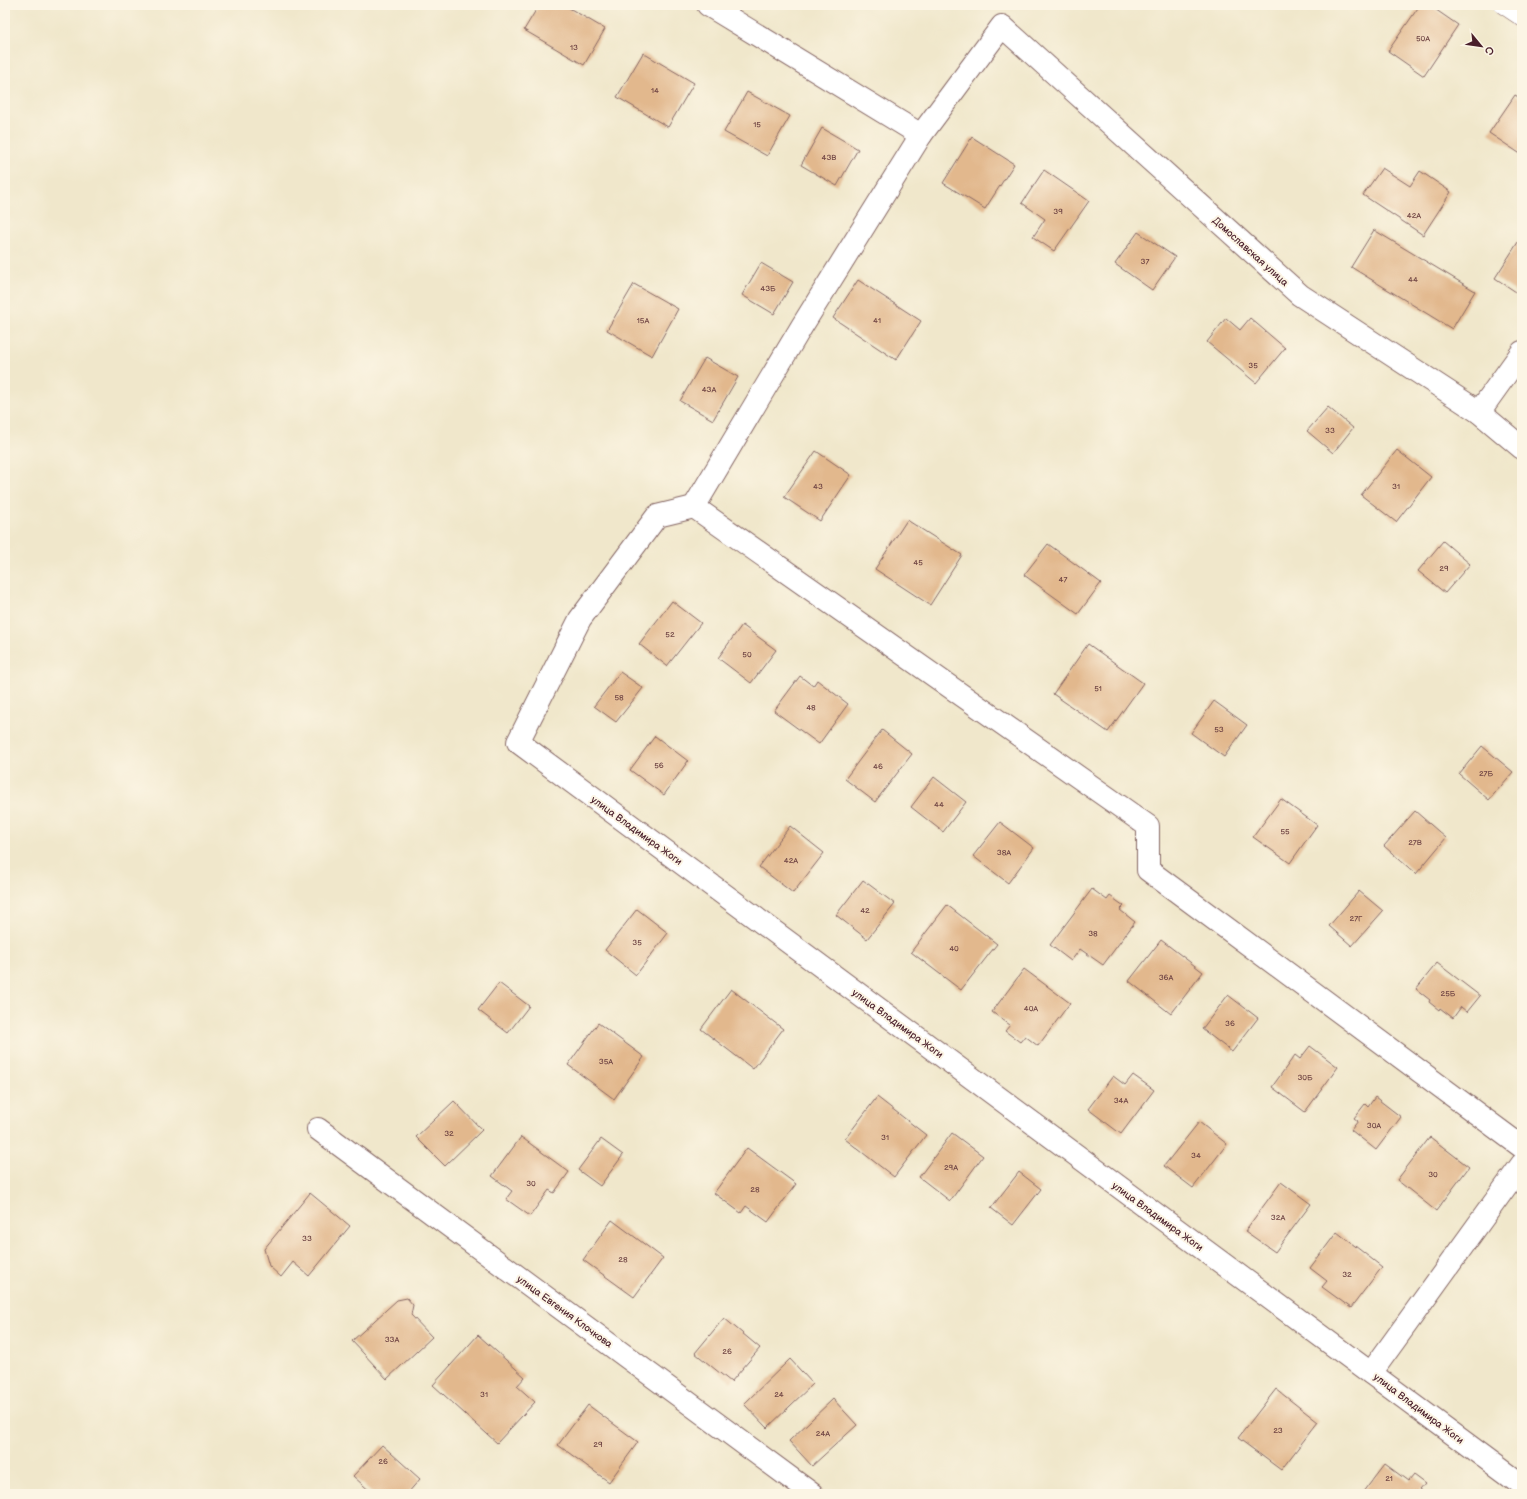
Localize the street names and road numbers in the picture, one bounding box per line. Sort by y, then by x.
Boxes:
street label: Домославская улица [1210,215,1291,289]
street label: улица Владимира Жоги [588,794,684,868]
street label: улица Владимира Жоги [849,987,945,1061]
street label: улица Владимира Жоги [1109,1180,1205,1254]
street label: улица Евгения Клочкова [514,1273,615,1351]
street label: улица Владимира Жоги [1371,1371,1466,1447]

